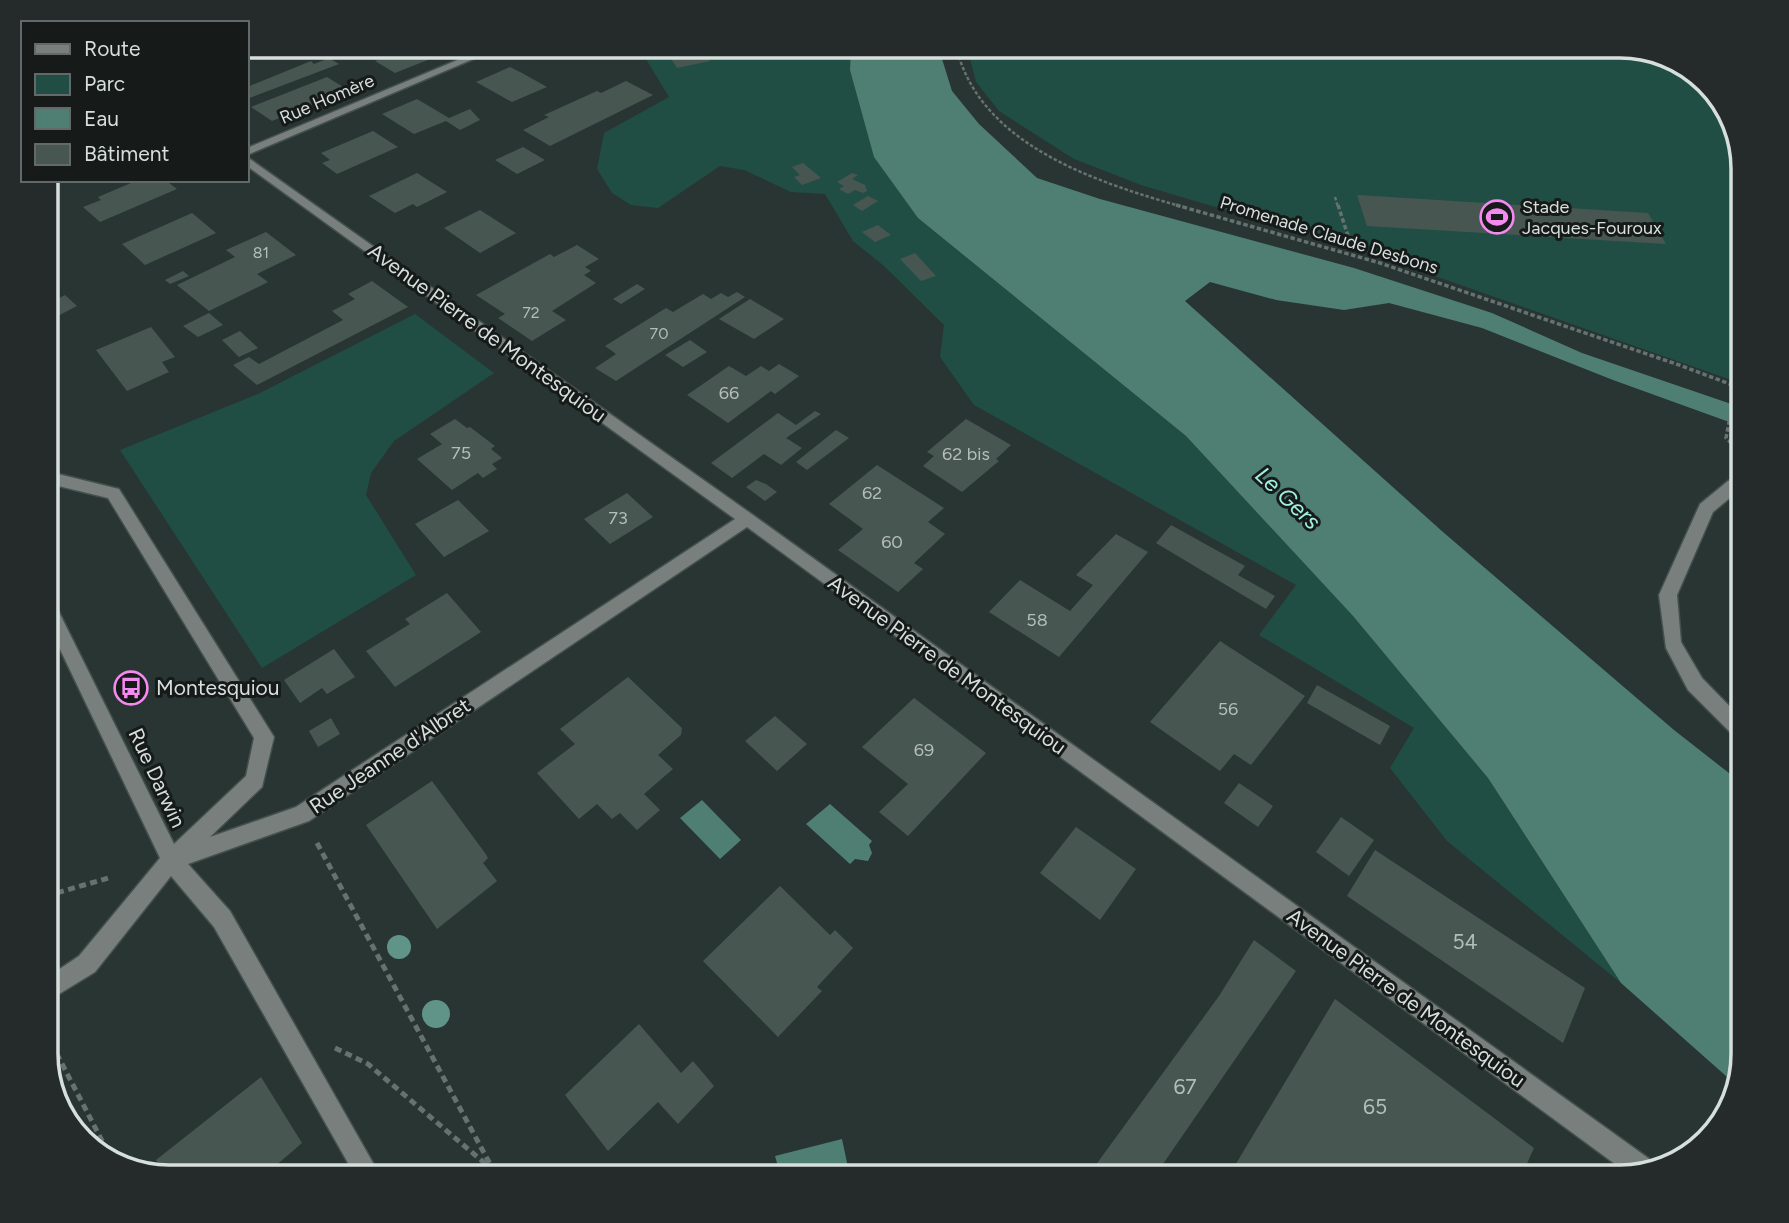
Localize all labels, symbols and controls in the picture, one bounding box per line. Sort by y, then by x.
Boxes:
legend [21,21,248,182]
text: Route [84,36,140,61]
street label: Rue Homère [276,69,378,129]
text: Parc [84,71,125,96]
text: Eau [84,106,119,131]
text: Bâtiment [84,141,169,166]
street label: Promenade Claude Desbons [1217,191,1441,279]
place label: Stade Jacques-Fouroux [1522,196,1662,239]
sports icon: Stade Jacques-Fouroux [1478,198,1516,236]
street label: Avenue Pierre de Montesquiou [363,238,611,427]
house number: 81 [253,243,269,262]
house number: 72 [522,303,540,322]
house number: 70 [650,324,668,343]
house number: 66 [719,382,739,404]
house number: 75 [451,442,471,464]
house number: 62 bis [942,443,990,465]
water label: Le Gers [1250,461,1327,535]
house number: 62 [862,482,882,504]
house number: 73 [608,507,628,529]
house number: 60 [881,531,903,553]
street label: Avenue Pierre de Montesquiou [823,570,1071,759]
house number: 58 [1026,609,1048,631]
bus stop icon: Montesquiou [112,669,150,707]
place label: Montesquiou [156,675,279,700]
street label: Rue Jeanne d'Albret [304,692,475,819]
house number: 56 [1218,698,1238,720]
street label: Rue Darwin [124,724,191,831]
house number: 69 [914,739,934,761]
street label: Avenue Pierre de Montesquiou [1282,903,1530,1092]
house number: 54 [1452,929,1478,954]
house number: 67 [1173,1074,1197,1099]
house number: 65 [1363,1094,1387,1119]

